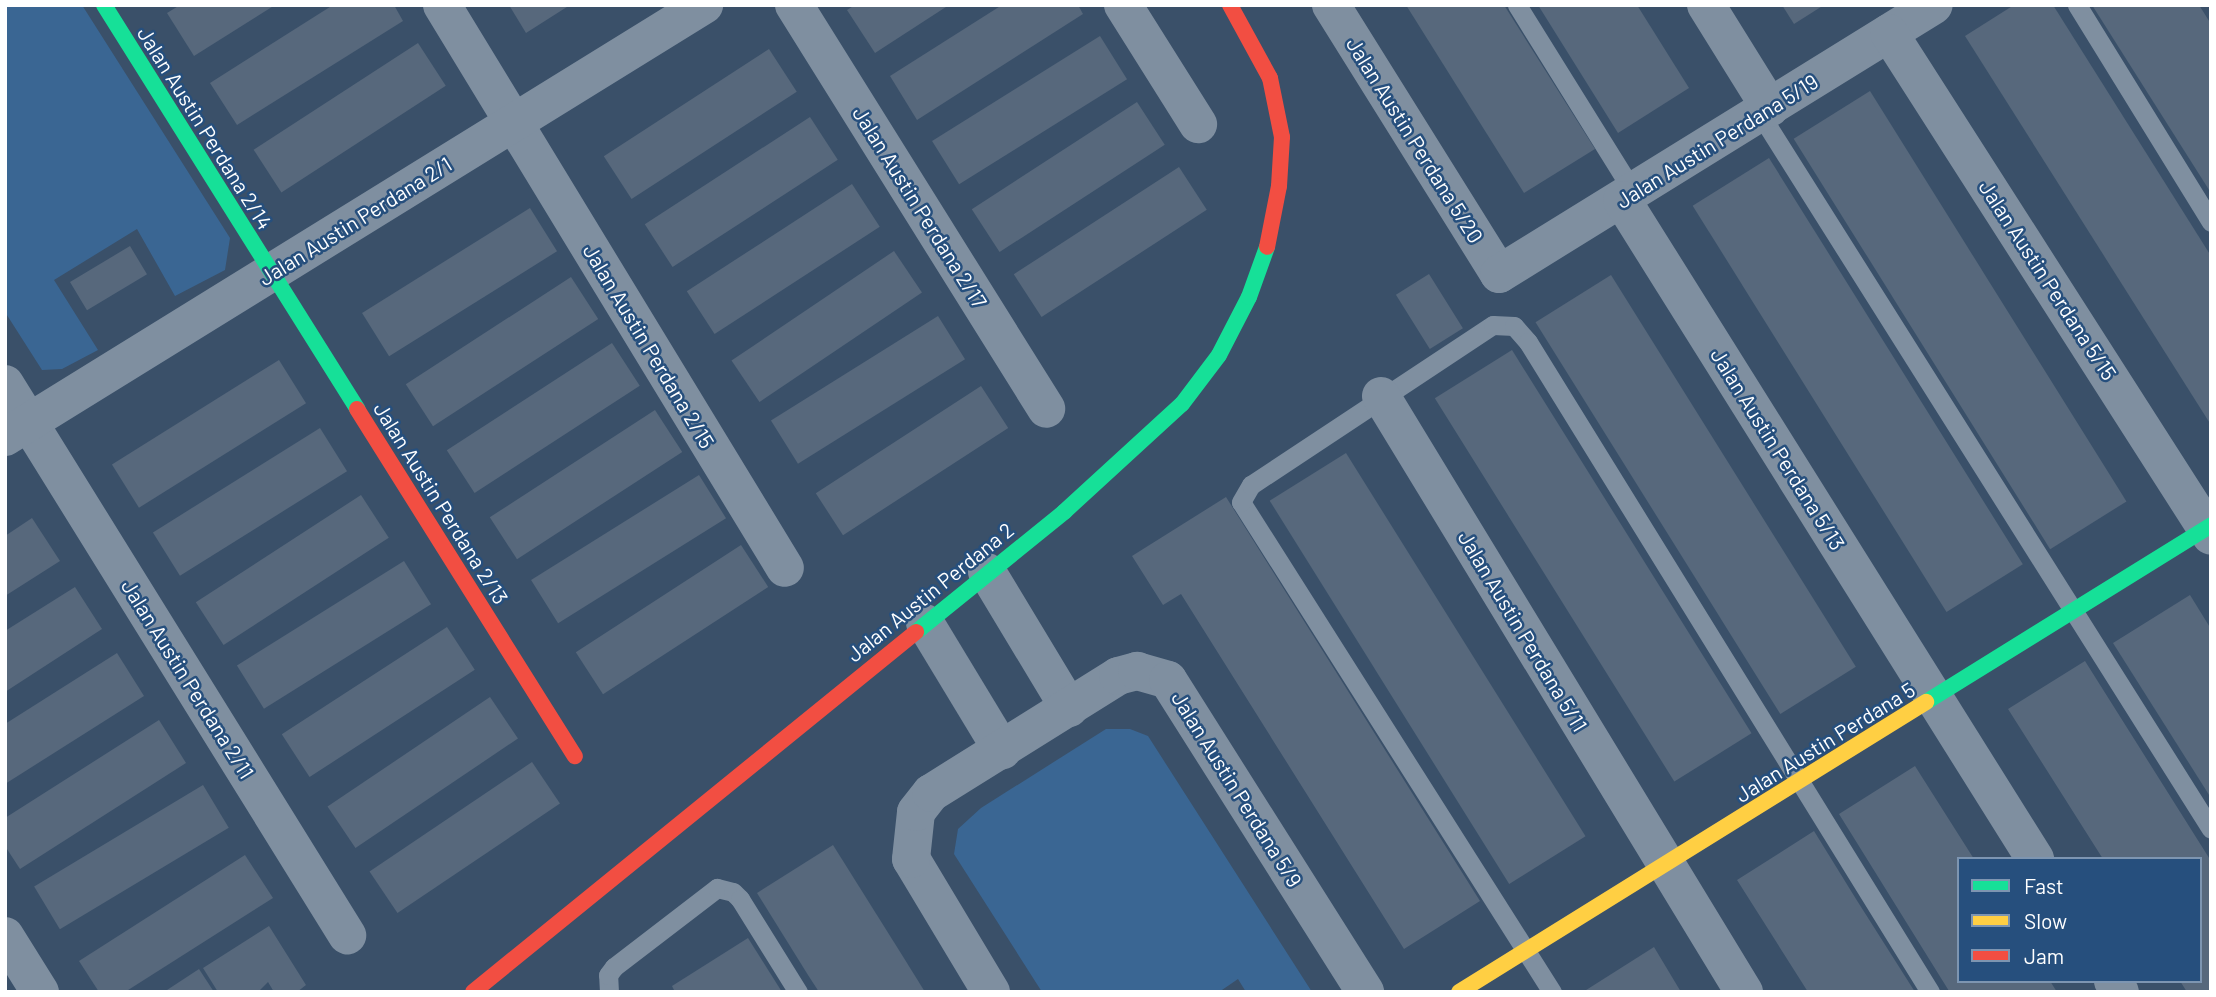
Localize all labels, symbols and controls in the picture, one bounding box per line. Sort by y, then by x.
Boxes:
street label: Jalan Austin Perdana 2/14 [132,22,278,234]
street label: Jalan Austin Perdana 5/20 [1341,32,1489,248]
street label: Jalan Austin Perdana 5/19 [1611,69,1823,213]
street label: Jalan Austin Perdana 2/17 [848,102,992,312]
street label: Jalan Austin Perdana 2/1 [254,151,456,291]
street label: Jalan Austin Perdana 5/15 [1974,175,2122,385]
street label: Jalan Austin Perdana 2/15 [578,239,720,453]
street label: Jalan Austin Perdana 5/13 [1706,343,1850,555]
street label: Jalan Austin Perdana 2/13 [368,397,514,609]
street label: Jalan Austin Perdana 2 [842,517,1018,667]
street label: Jalan Austin Perdana 5/11 [1453,526,1593,736]
street label: Jalan Austin Perdana 2/11 [116,575,260,783]
street label: Jalan Austin Perdana 5 [1731,677,1919,807]
street label: Jalan Austin Perdana 5/9 [1166,687,1308,891]
legend [1957,857,2202,983]
text: Fast [2024,873,2064,898]
text: Slow [2024,908,2067,933]
text: Jam [2024,943,2064,968]

